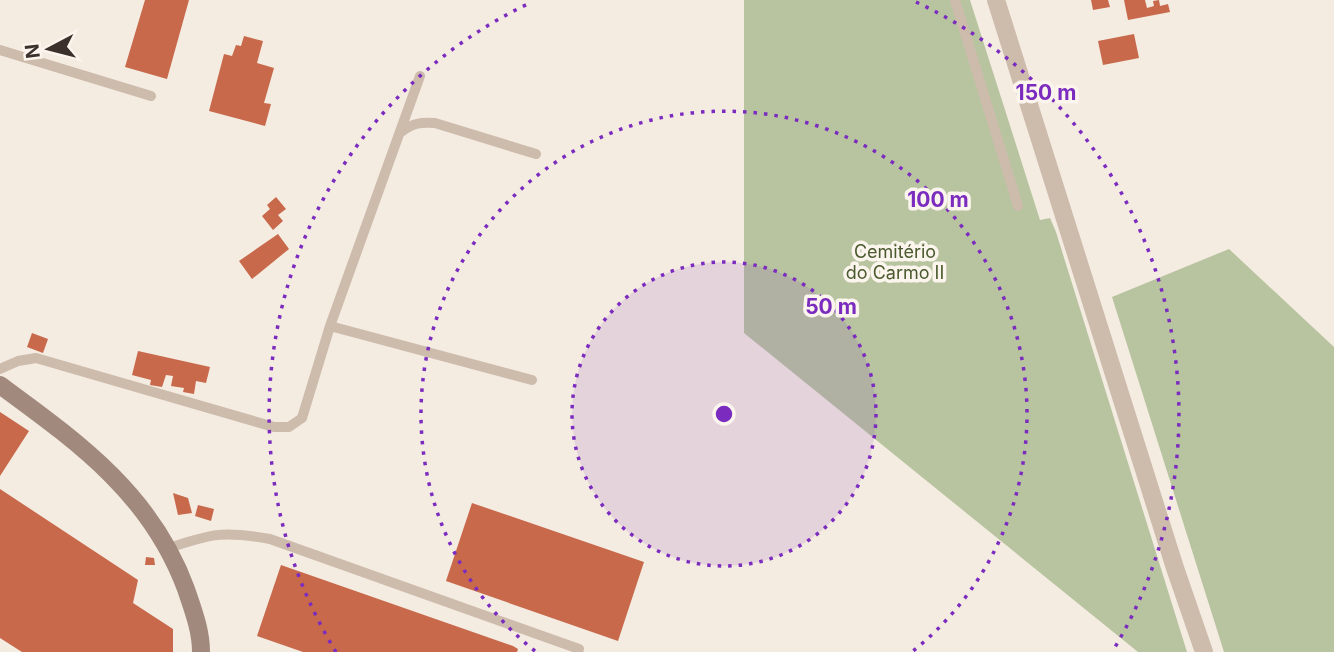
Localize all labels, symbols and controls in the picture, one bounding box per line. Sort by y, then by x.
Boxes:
north arrow [14,14,84,84]
text: N [20,42,45,60]
text: 150 m [1016,80,1076,105]
text: 100 m [907,187,969,212]
park label: Cemitério do Carmo II [846,241,944,283]
text: 50 m [805,294,857,319]
centre of rings [712,402,736,426]

